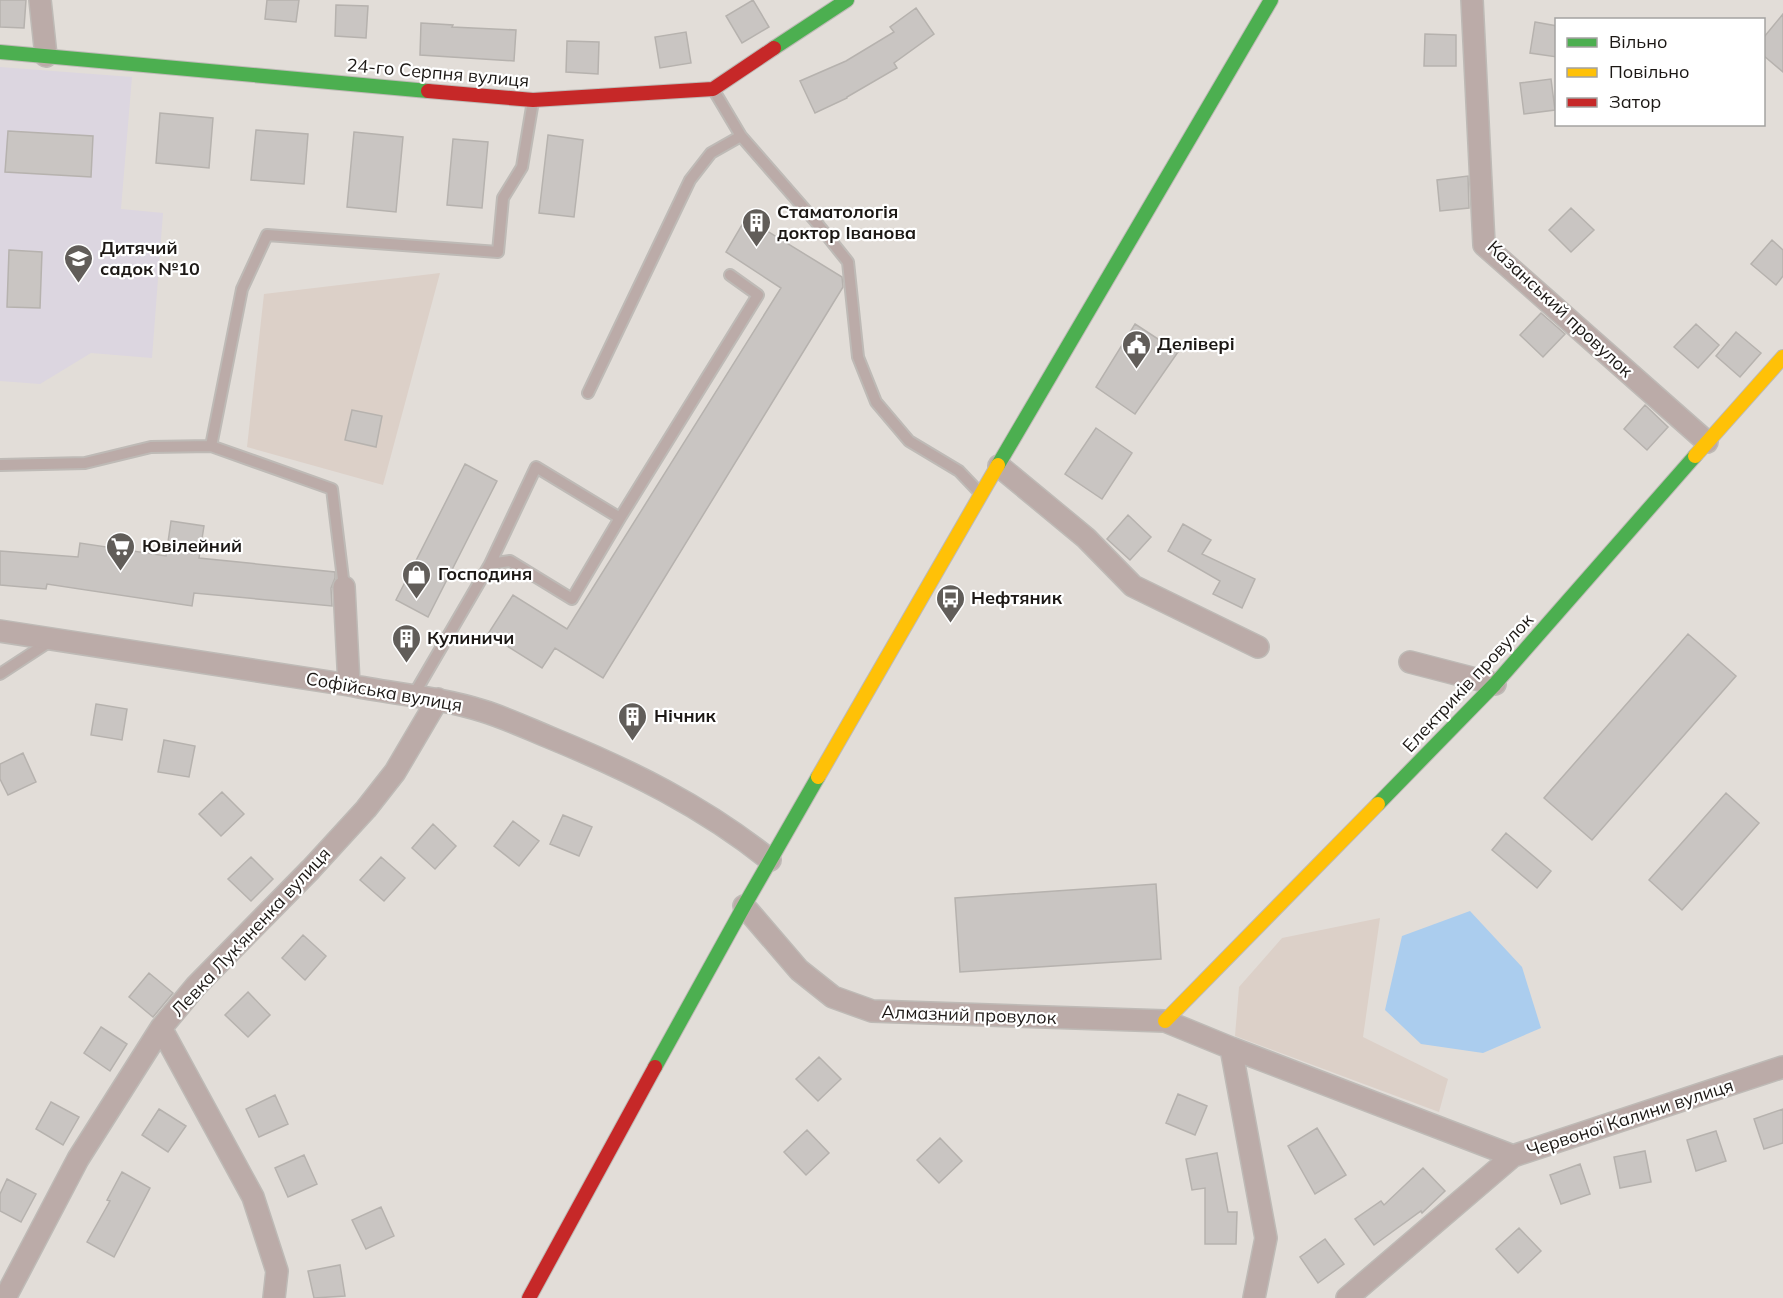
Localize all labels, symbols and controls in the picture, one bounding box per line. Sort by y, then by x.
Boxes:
legend [1555,18,1765,126]
text: Вільно [1609,30,1667,53]
street label: 24-го Серпня вулиця [346,53,530,92]
text: Повільно [1609,60,1689,83]
text: Затор [1609,90,1661,113]
place label: Стаматологія доктор Іванова [777,200,916,244]
building icon: Стаматологія доктор Іванова [740,206,772,248]
street label: Казанський провулок [1483,235,1638,382]
place label: Дитячий садок №10 [100,236,200,280]
school or university icon: Дитячий садок №10 [63,242,95,284]
public building icon: Делівері [1120,328,1152,370]
place label: Делівері [1157,332,1235,355]
supermarket icon: Ювілейний [105,530,137,572]
place label: Ювілейний [142,534,242,557]
shop icon: Господиня [401,558,433,600]
place label: Господиня [438,562,532,585]
bus stop icon: Нефтяник [934,582,966,624]
place label: Нефтяник [971,586,1063,609]
street label: Електриків провулок [1397,608,1538,757]
building icon: Кулиничи [390,622,422,664]
place label: Кулиничи [427,626,514,649]
street label: Софійська вулиця [304,666,464,717]
building icon: Нічник [617,700,649,742]
place label: Нічник [654,704,717,727]
street label: Левка Лук'яненка вулиця [166,842,335,1021]
street label: Алмазний провулок [881,1000,1057,1029]
street label: Червоної Калини вулиця [1524,1073,1736,1162]

